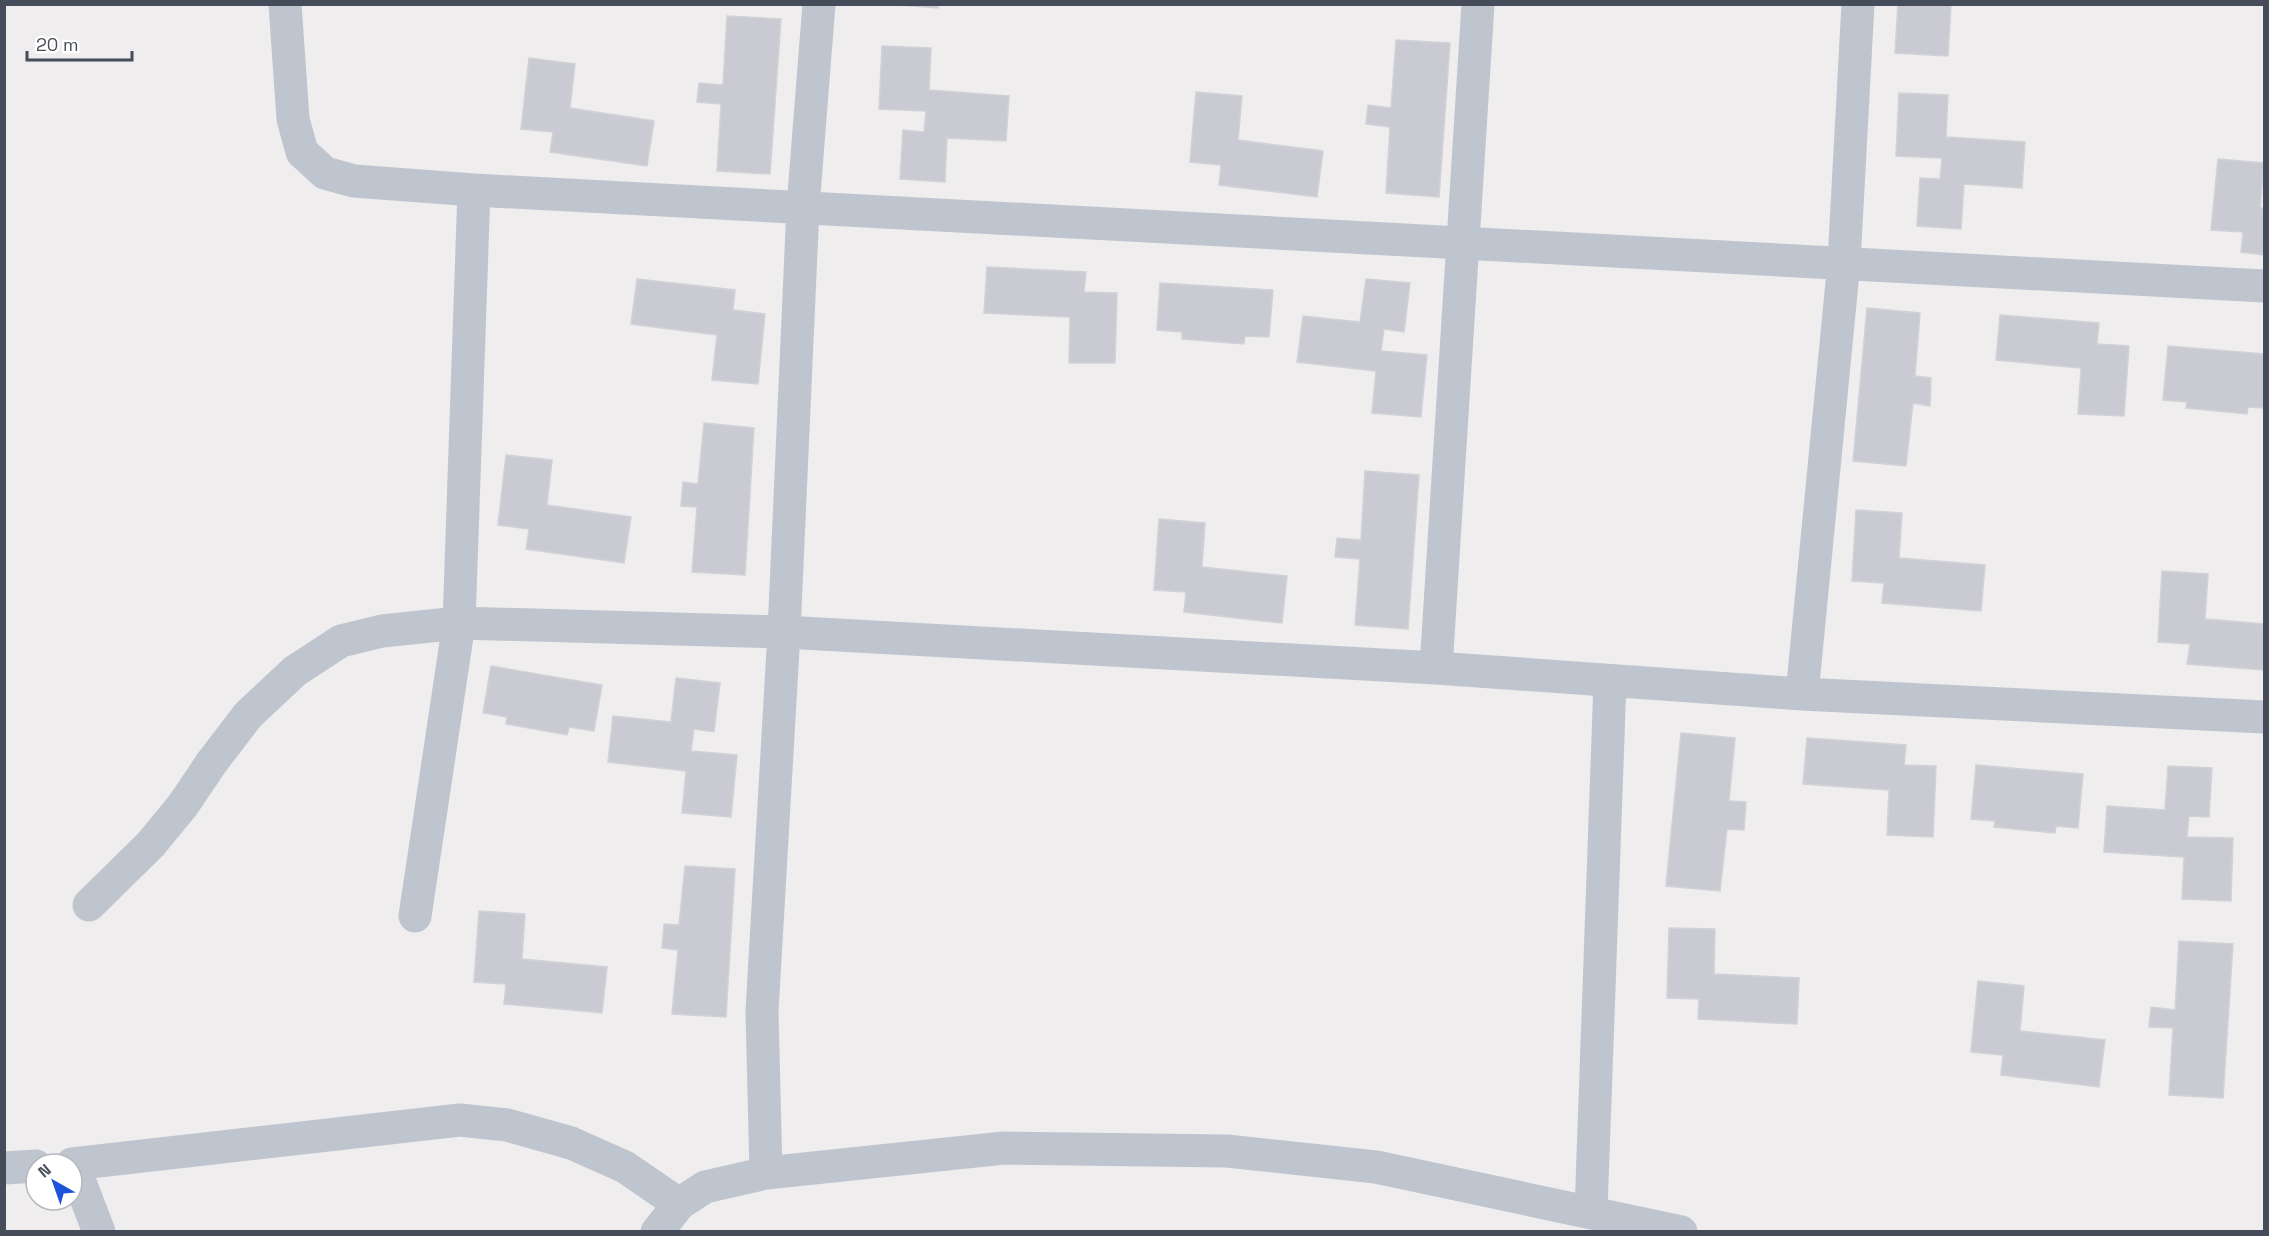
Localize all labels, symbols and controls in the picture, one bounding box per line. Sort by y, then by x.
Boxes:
scale bar [27,24,132,62]
text: 20 m [36,33,79,56]
north arrow [24,1152,84,1212]
text: N [34,1159,56,1182]

